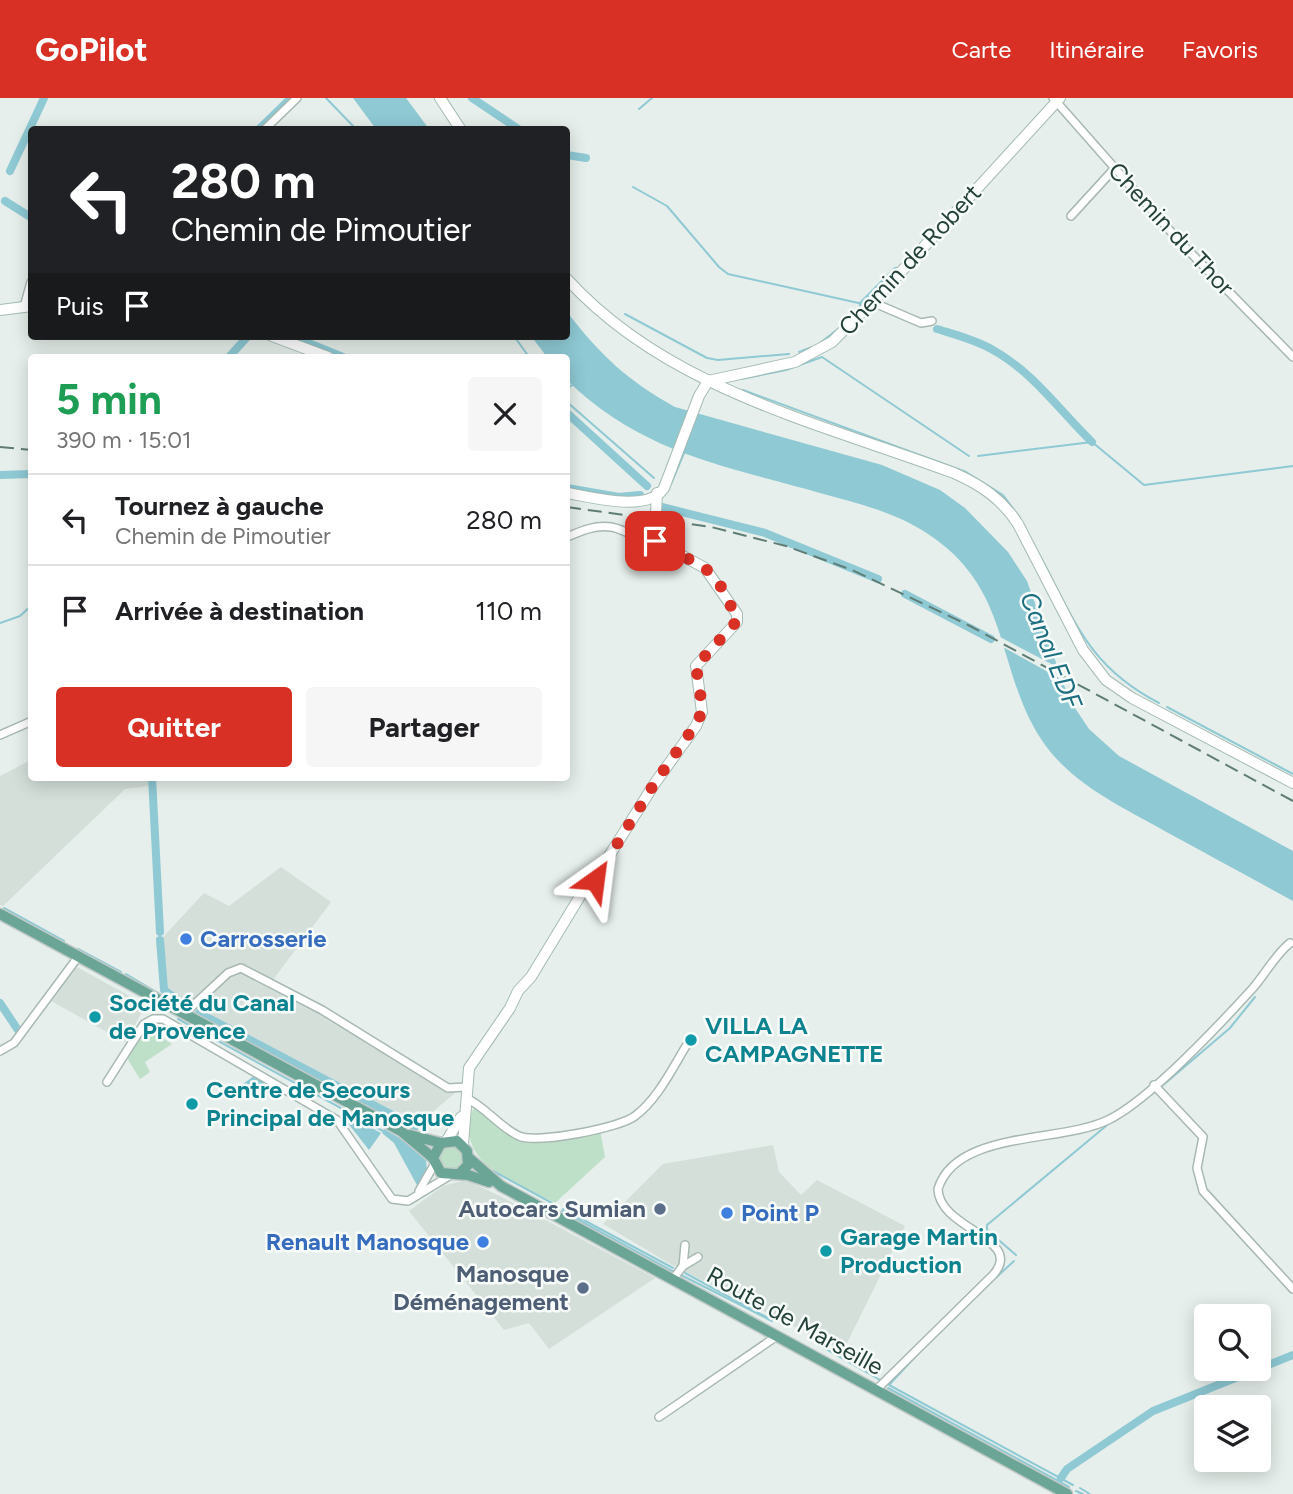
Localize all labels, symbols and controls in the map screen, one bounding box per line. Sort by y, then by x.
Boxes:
text: GoPilot [35,30,148,69]
text: Carte [951,35,1011,64]
text: Itinéraire [1049,35,1144,64]
text: Favoris [1182,35,1258,64]
text: 280 m [171,151,316,210]
icon: left [56,154,147,245]
street label: Chemin du Thor [1102,156,1240,301]
street label: Chemin de Robert [832,178,987,341]
text: Chemin de Pimoutier [171,211,471,249]
icon: arrive [118,287,156,325]
text: Puis [56,290,104,322]
text: 5 min [56,374,162,425]
button: close [468,377,542,451]
text: 390 m · 15:01 [56,426,192,454]
text: Tournez à gauche [115,490,324,522]
icon: left [56,501,94,539]
text: 280 m [466,504,542,536]
pin [625,511,685,571]
text: Chemin de Pimoutier [115,522,331,550]
icon: arrive [636,522,674,560]
water label: Canal EDF [1013,587,1090,715]
icon: arrive [56,592,94,630]
text: Arrivée à destination [115,595,364,627]
text: 110 m [475,595,542,627]
button: Quitter [56,687,292,767]
button: Partager [306,687,542,767]
position arrow [558,843,632,917]
place label: Carrosserie [200,924,327,953]
marker: Carrosserie [178,931,194,947]
place label: Société du Canal de Provence [109,988,295,1045]
marker: Société du Canal de Provence [87,1009,103,1025]
place label: VILLA LA CAMPAGNETTE [705,1011,884,1068]
marker: VILLA LA CAMPAGNETTE [683,1032,699,1048]
place label: Centre de Secours Principal de Manosque [206,1075,454,1132]
marker: Centre de Secours Principal de Manosque [184,1096,200,1112]
place label: Autocars Sumian [458,1194,646,1223]
place label: Point P [741,1198,819,1227]
marker: Autocars Sumian [652,1201,668,1217]
marker: Point P [719,1205,735,1221]
place label: Garage Martin Production [840,1222,998,1279]
place label: Renault Manosque [266,1227,469,1256]
marker: Renault Manosque [475,1234,491,1250]
marker: Garage Martin Production [818,1243,834,1259]
place label: Manosque Déménagement [393,1259,569,1316]
street label: Route de Marseille [702,1260,889,1381]
marker: Manosque Déménagement [575,1280,591,1296]
map controls [1194,1304,1271,1472]
button: search [1194,1304,1271,1381]
button: layers [1194,1395,1271,1472]

